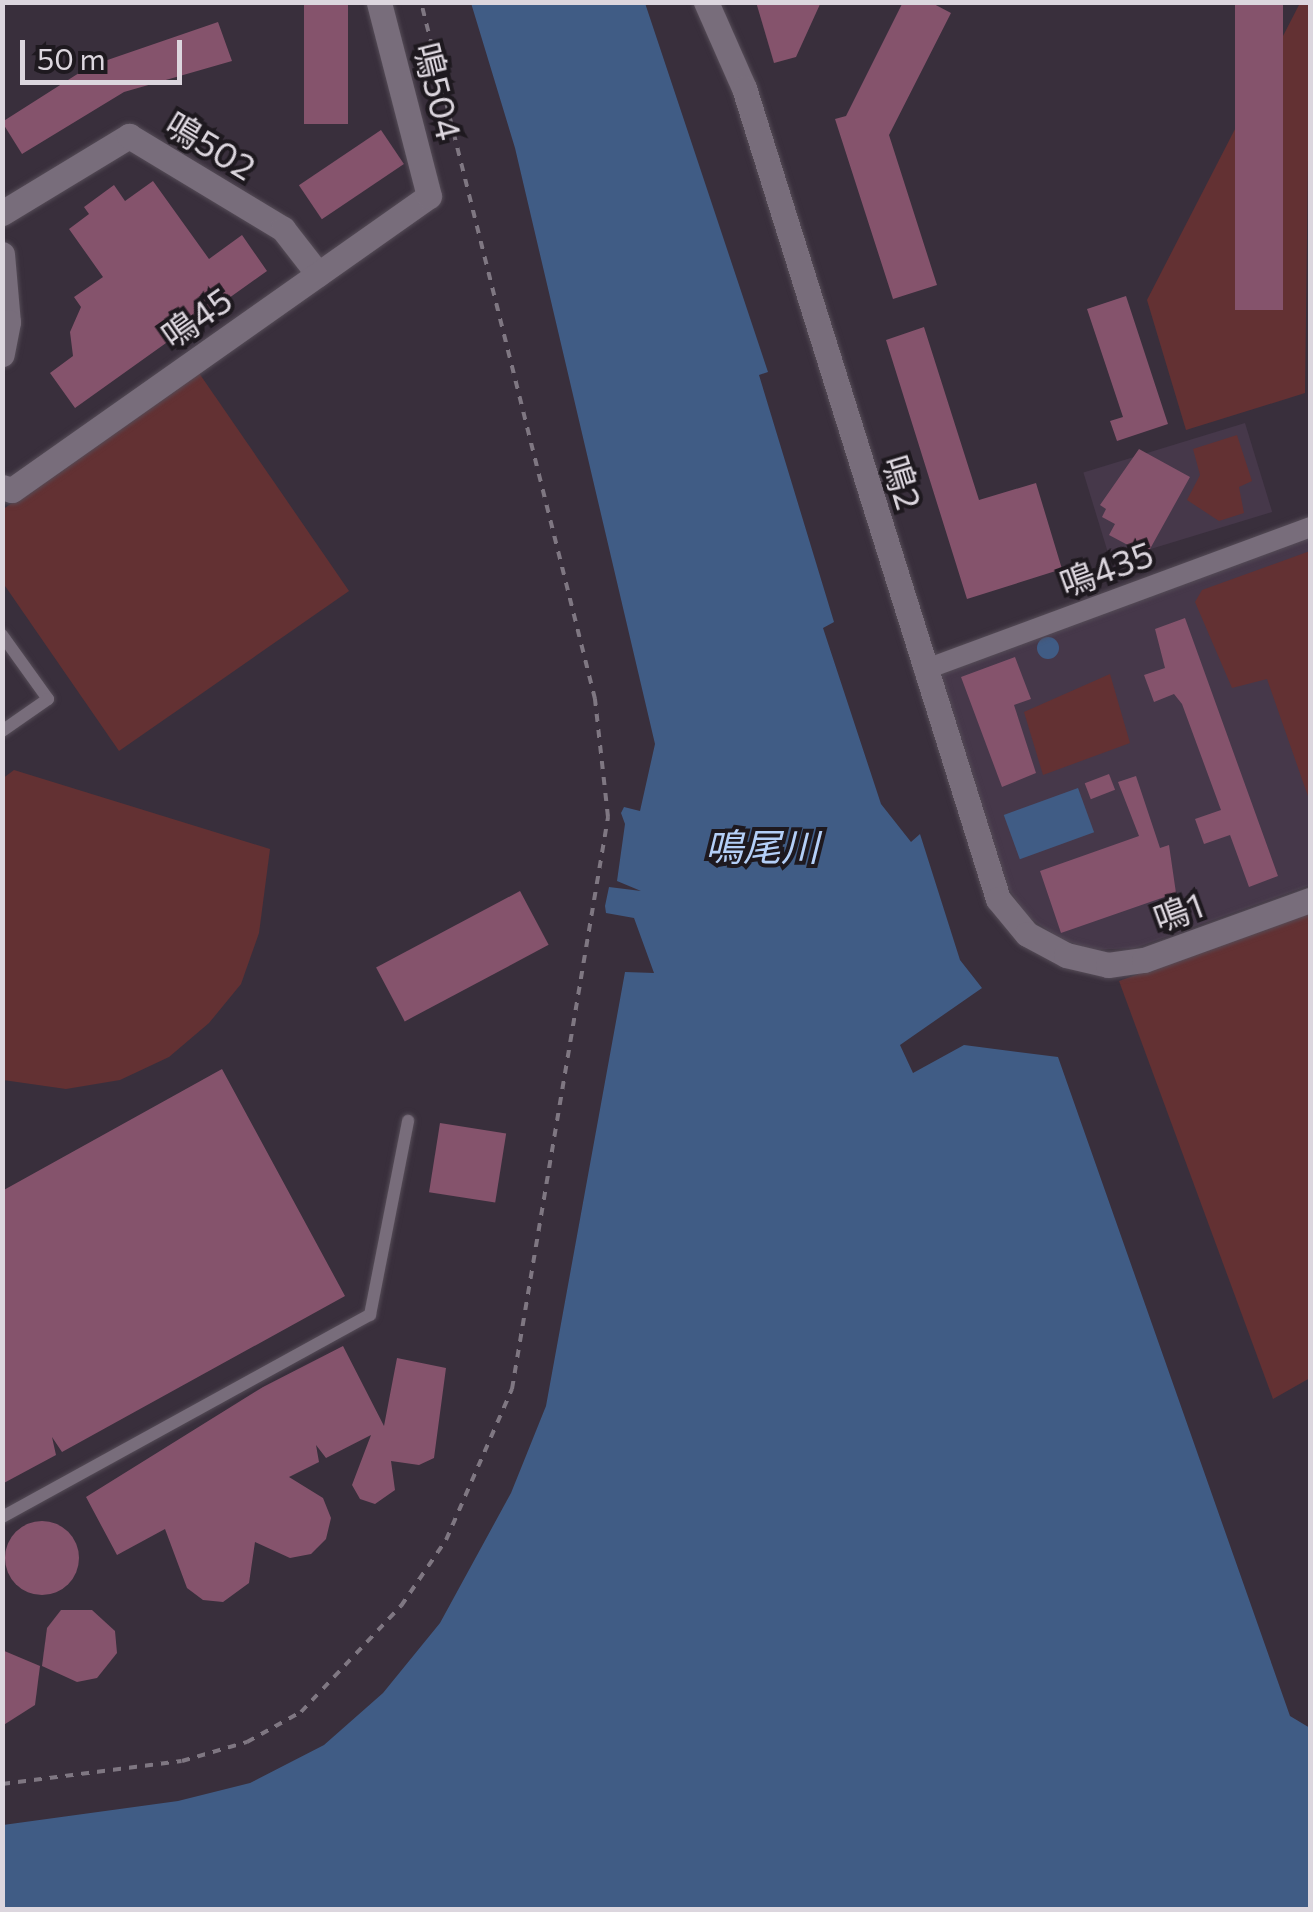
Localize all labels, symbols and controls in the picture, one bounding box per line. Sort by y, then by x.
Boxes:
scale bar [25,20,188,82]
street label: 鳴504 [407,38,471,144]
text: 50 m [37,39,106,76]
street label: 鳴502 [159,102,263,188]
street label: 鳴45 [153,278,239,356]
street label: 鳴2 [875,450,931,514]
street label: 鳴435 [1054,532,1158,604]
water label: 鳴尾川 [705,823,819,869]
street label: 鳴1 [1147,883,1209,939]

